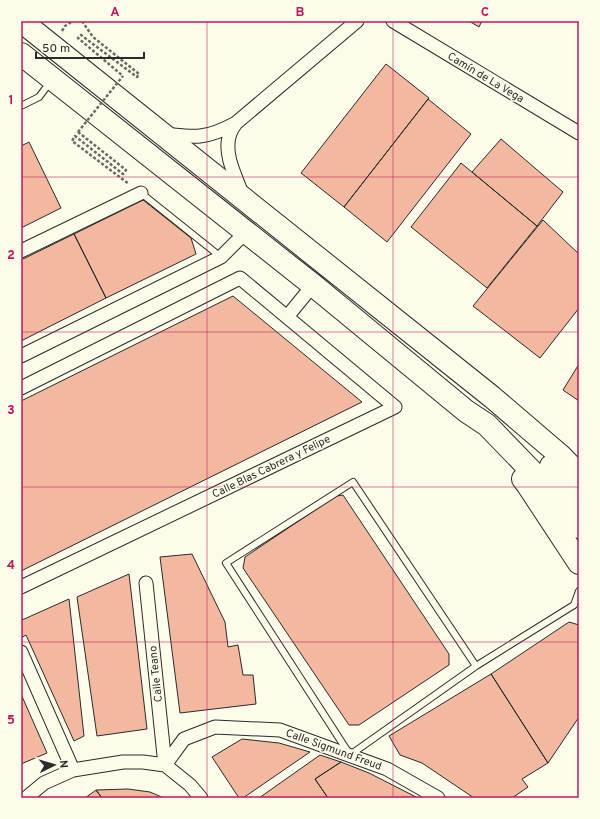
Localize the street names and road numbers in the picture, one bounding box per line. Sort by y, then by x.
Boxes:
street label: Camín de La Vega [445,49,527,106]
street label: Calle Blas Cabrera y Felipe [210,432,333,502]
street label: Calle Teano [146,645,166,703]
street label: Calle Sigmund Freud [284,726,384,774]

